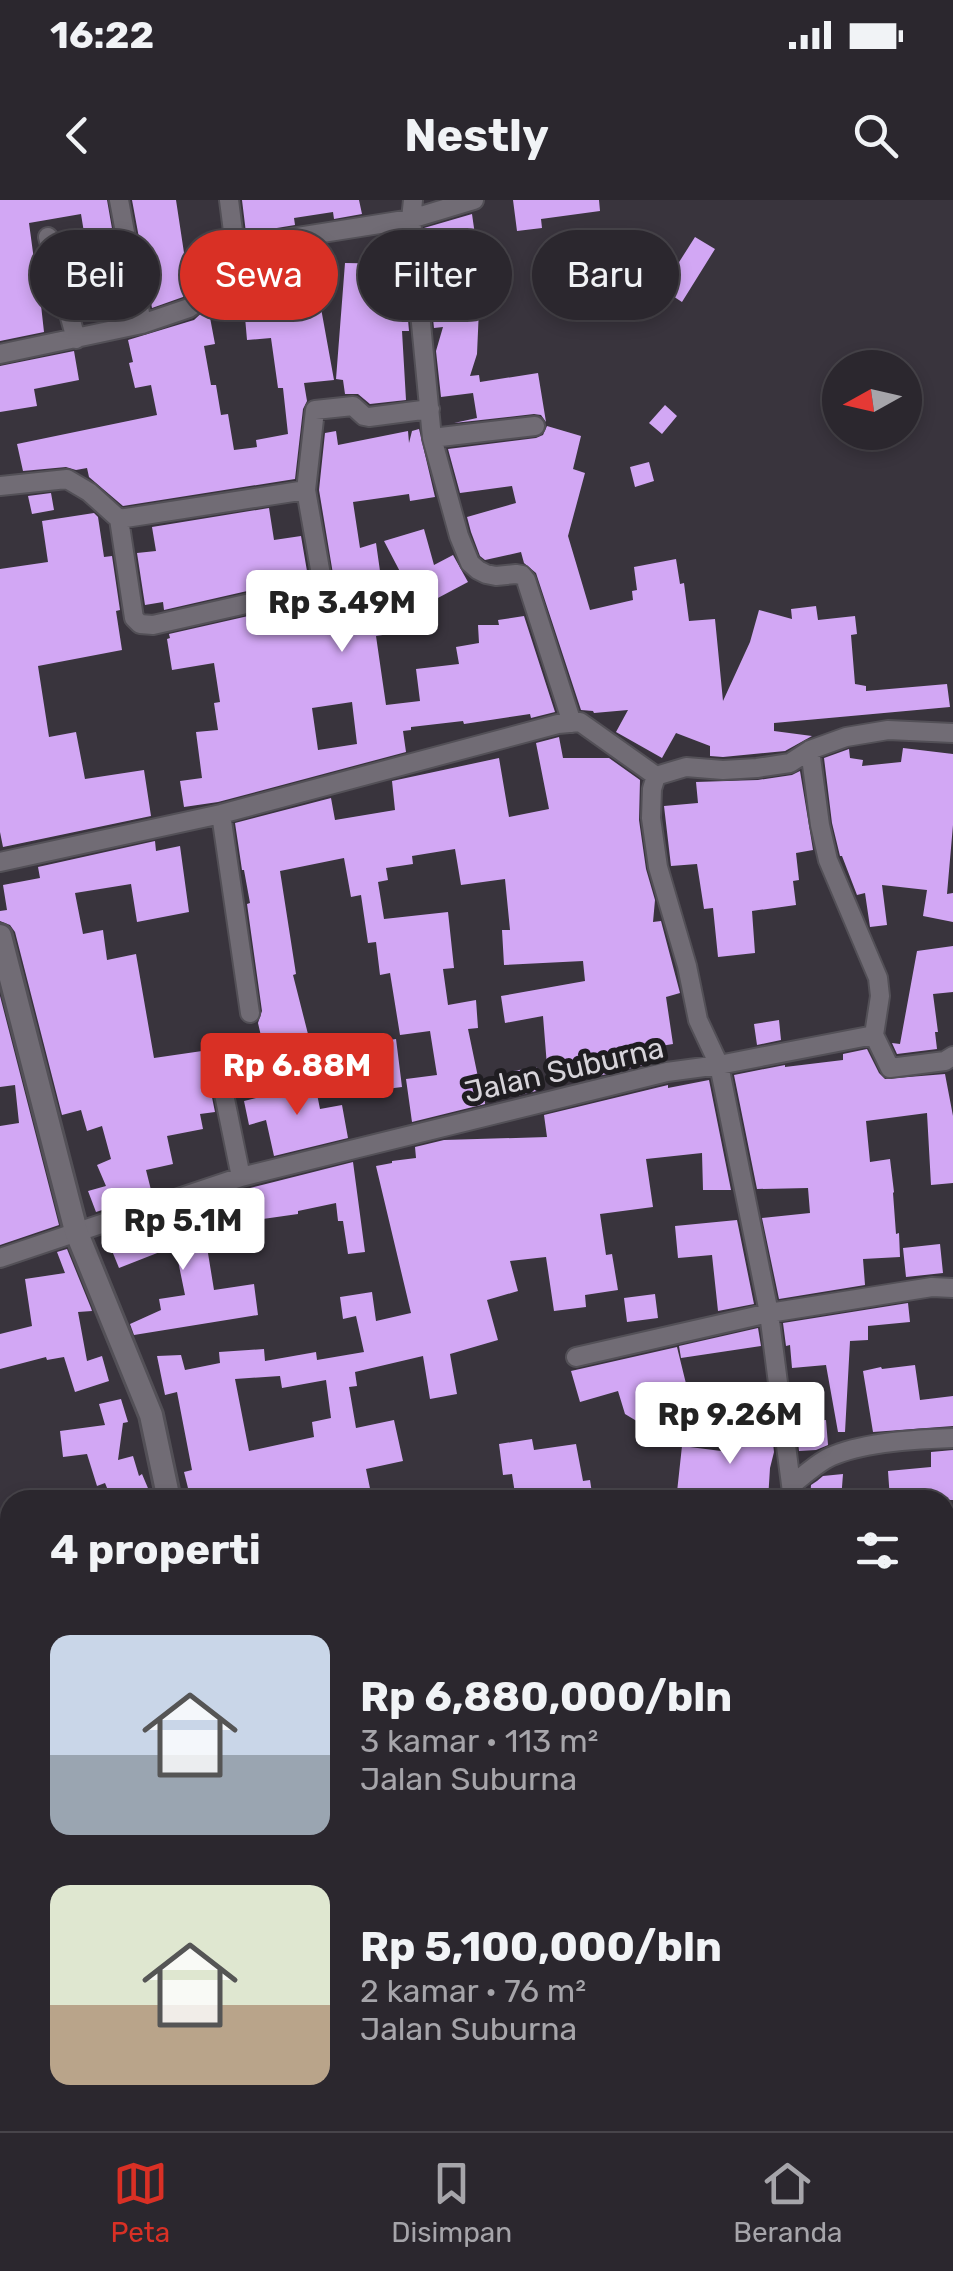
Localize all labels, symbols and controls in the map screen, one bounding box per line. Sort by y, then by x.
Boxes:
text: 16:22 [50,12,154,58]
icon: back [50,108,105,163]
icon: search [848,108,903,163]
text: Nestly [404,109,549,162]
chip: Beli [30,230,160,320]
chip: Sewa [180,230,338,320]
chip: Filter [358,230,512,320]
chip: Baru [532,230,679,320]
north arrow [822,350,922,450]
map controls [822,350,922,450]
pin: Rp 3.49M [239,570,445,655]
text: Rp 3.49M [268,583,416,621]
street label: Jalan Suburna [461,1030,667,1110]
pin: Rp 6.88M [194,1033,400,1118]
text: Rp 6.88M [223,1046,371,1084]
pin: Rp 5.1M [91,1188,275,1273]
text: Rp 5.1M [123,1201,243,1239]
pin: Rp 9.26M [627,1382,833,1467]
text: Rp 9.26M [657,1395,803,1433]
icon: filters [850,1523,905,1578]
text: 4 properti [50,1525,261,1575]
text: Rp 6,880,000/bln [360,1672,732,1722]
icon: home [130,1675,250,1795]
text: 3 kamar · 113 m² [360,1722,599,1760]
text: Jalan Suburna [360,1760,577,1798]
text: Rp 5,100,000/bln [360,1922,722,1972]
icon: home [130,1925,250,2045]
text: 2 kamar · 76 m² [360,1972,586,2010]
text: Jalan Suburna [360,2010,577,2048]
tab: Peta [110,2156,170,2249]
tab: Disimpan [391,2156,512,2249]
tab: Beranda [733,2156,843,2249]

